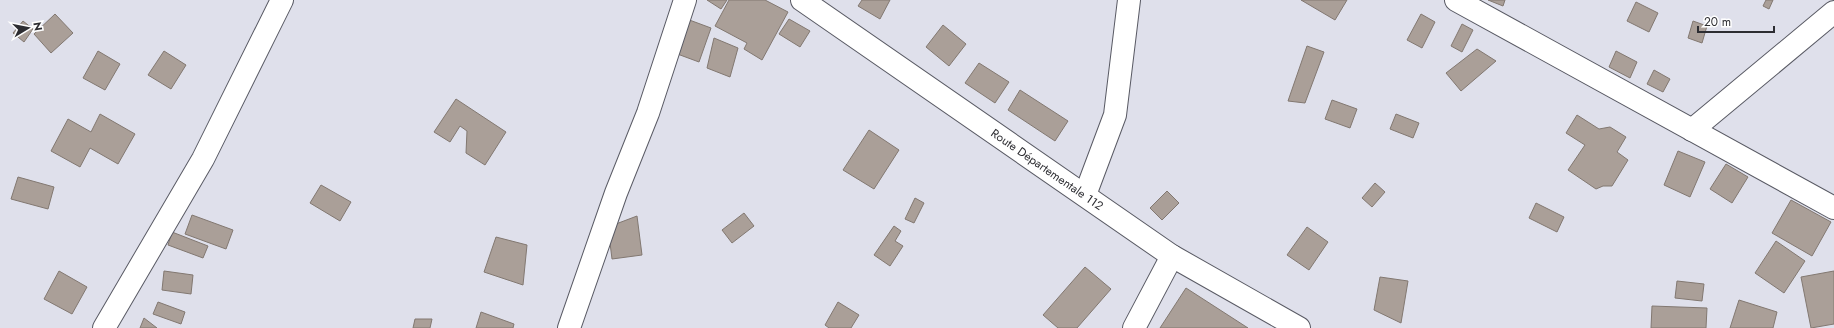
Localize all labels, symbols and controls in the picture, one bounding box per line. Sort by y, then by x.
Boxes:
north arrow [8,8,48,48]
scale bar [1698,8,1774,34]
text: 20 m [1704,13,1731,31]
text: N [29,21,46,32]
street label: Route Départementale 112 [987,124,1107,215]

